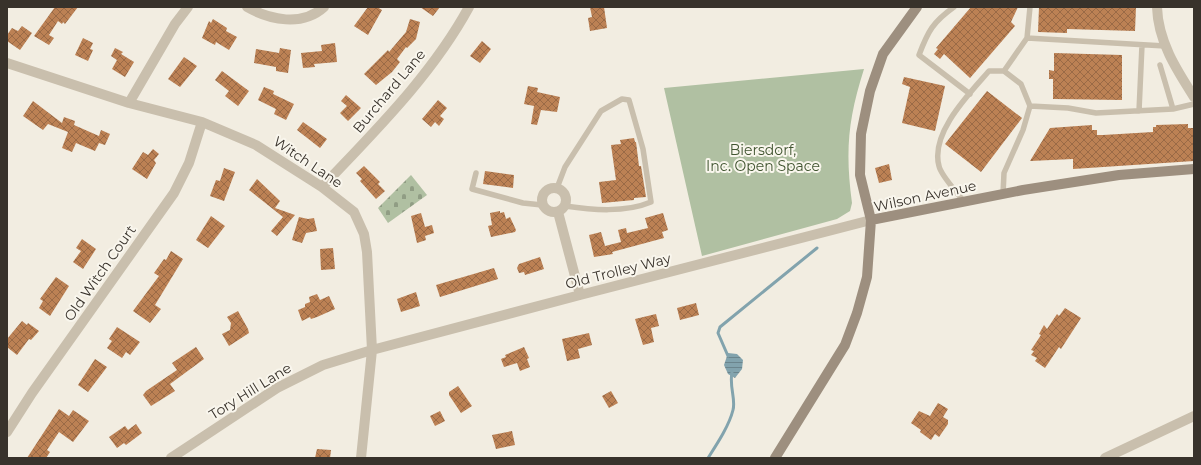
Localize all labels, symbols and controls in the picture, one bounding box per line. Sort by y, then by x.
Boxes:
street label: Burchard Lane [349,45,429,137]
street label: Witch Lane [270,132,346,192]
park label: Biersdorf, Inc. Open Space [706,141,820,175]
street label: Wilson Avenue [872,176,978,216]
street label: Old Witch Court [60,221,140,325]
street label: Old Trolley Way [563,249,673,293]
street label: Tory Hill Lane [206,359,294,423]

